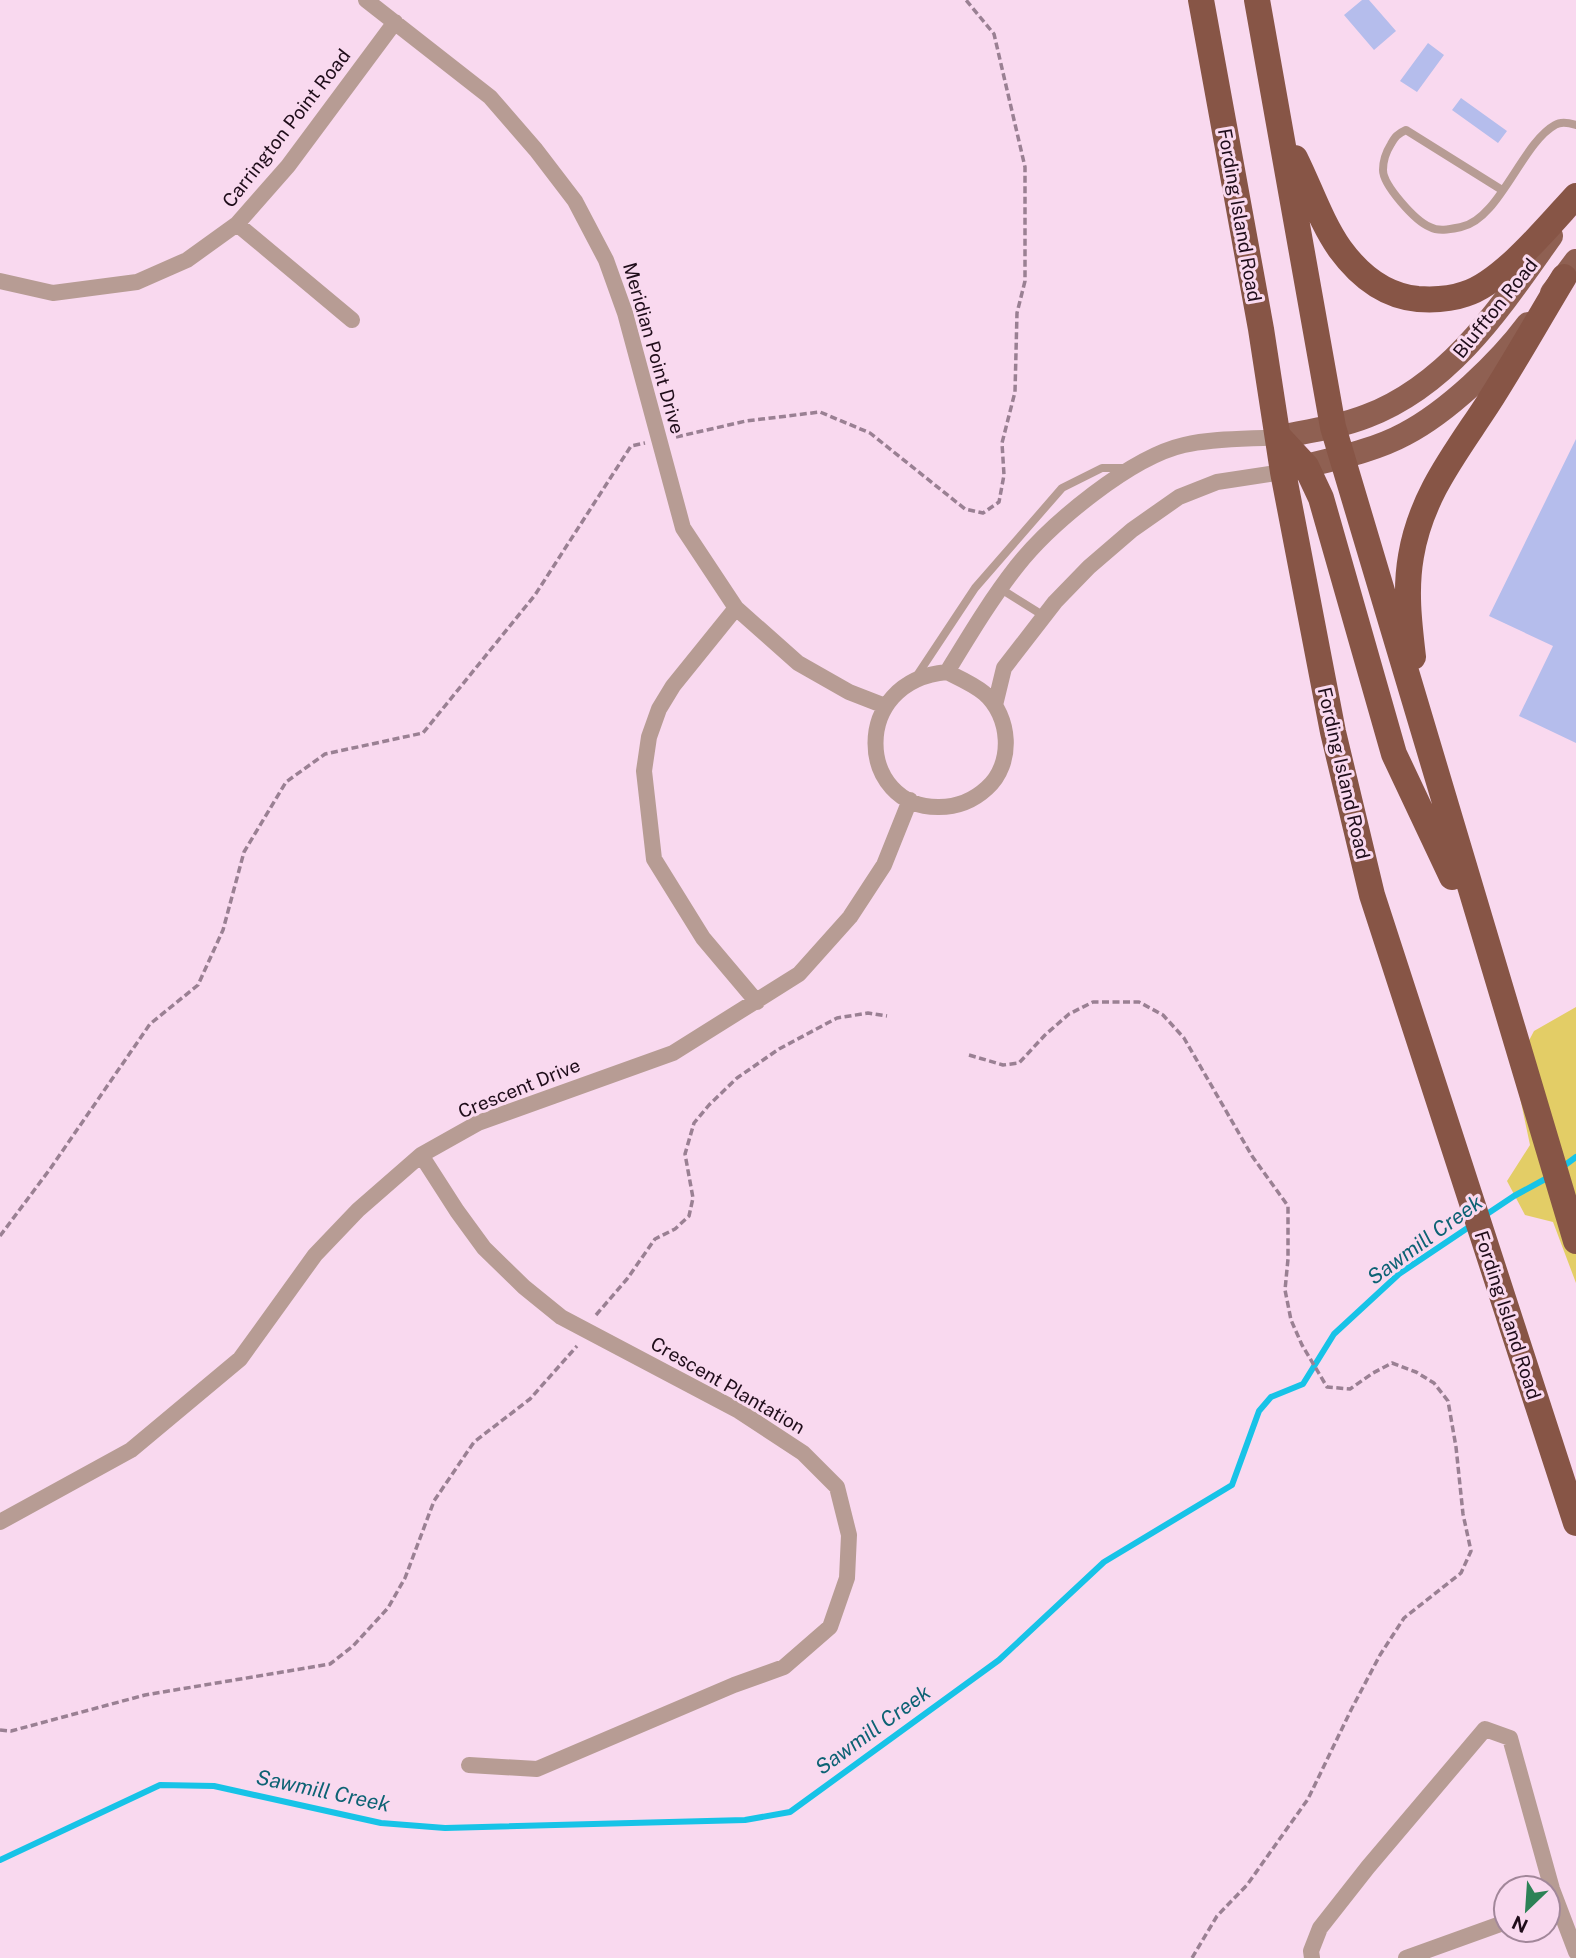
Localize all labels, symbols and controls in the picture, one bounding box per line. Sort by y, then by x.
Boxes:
street label: Carrington Point Road [217,45,355,211]
street label: Fording Island Road [1214,127,1266,303]
street label: Bluffton Road [1448,254,1542,362]
street label: Meridian Point Drive [619,260,689,436]
street label: Fording Island Road [1314,685,1374,861]
street label: Crescent Drive [455,1054,583,1122]
water label: Sawmill Creek [1362,1189,1488,1290]
street label: Fording Island Road [1470,1228,1546,1402]
street label: Crescent Plantation [647,1332,809,1438]
water label: Sawmill Creek [810,1679,936,1780]
water label: Sawmill Creek [254,1764,393,1817]
north arrow [1492,1874,1562,1944]
text: N [1508,1911,1531,1938]

